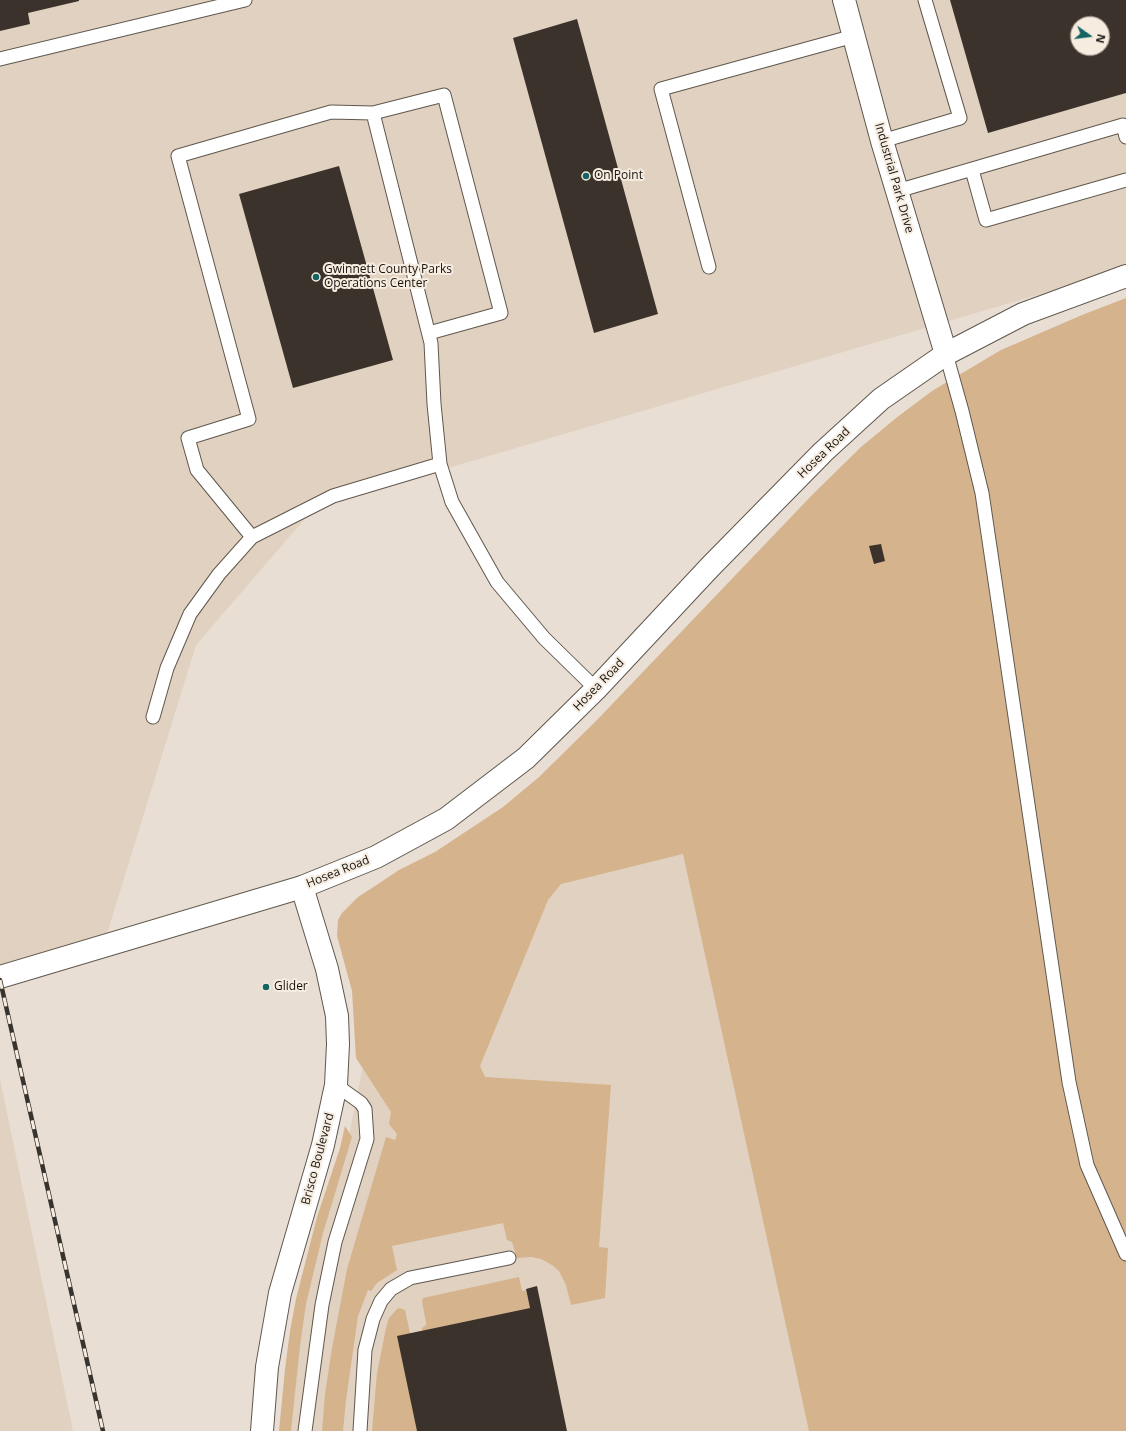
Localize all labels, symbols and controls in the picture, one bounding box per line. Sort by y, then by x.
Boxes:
north arrow [1070,16,1110,56]
text: N [1093,33,1110,45]
street label: Industrial Park Drive [871,121,917,235]
place label: On Point [594,169,643,183]
marker: On Point [581,171,591,181]
place label: Gwinnett County Parks Operations Center [324,263,452,291]
marker: Gwinnett County Parks Operations Center [311,272,321,282]
street label: Hosea Road [795,425,853,481]
street label: Hosea Road [571,656,627,714]
street label: Hosea Road [304,853,372,891]
place label: Glider [274,980,308,994]
marker: Glider [261,982,271,992]
street label: Brisco Boulevard [299,1111,337,1207]

